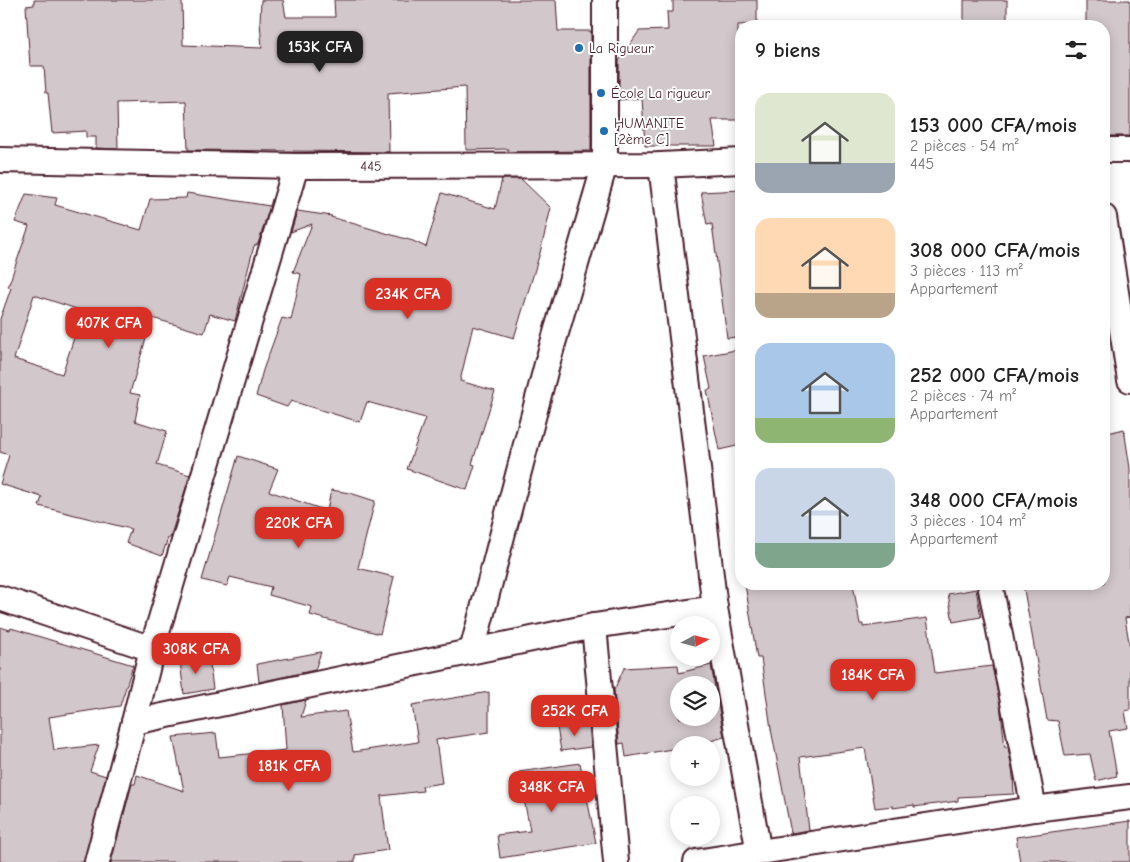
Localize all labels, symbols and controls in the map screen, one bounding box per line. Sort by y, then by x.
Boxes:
pin: 153K CFA [268,30,372,73]
icon: filters [1062,36,1090,64]
text: 153K CFA [288,38,352,56]
text: 9 biens [755,38,820,62]
place label: La Rigueur [589,40,654,57]
marker: La Rigueur [573,42,585,54]
place label: École La rigueur [611,85,710,102]
marker: École La rigueur [595,87,607,99]
icon: home [795,113,855,173]
text: 153 000 CFA/mois [910,113,1077,137]
place label: HUMANITE [2ème C] [614,115,684,148]
marker: HUMANITE [2ème C] [598,125,610,137]
text: 2 pièces · 54 m² [910,137,1019,155]
text: 445 [910,155,934,173]
street label: 445 [360,157,382,174]
icon: home [795,238,855,298]
text: 308 000 CFA/mois [910,238,1080,262]
text: 3 pièces · 113 m² [910,262,1023,280]
pin: 234K CFA [356,278,460,320]
text: Appartement [910,280,998,298]
text: 234K CFA [376,285,440,303]
pin: 407K CFA [57,306,161,349]
text: 407K CFA [76,314,142,332]
icon: home [795,363,855,423]
text: 252 000 CFA/mois [910,363,1079,387]
text: 2 pièces · 74 m² [910,387,1016,405]
text: Appartement [910,405,998,423]
icon: home [795,488,855,548]
text: 348 000 CFA/mois [910,488,1078,512]
pin: 220K CFA [247,506,351,549]
text: 3 pièces · 104 m² [910,512,1026,530]
text: 220K CFA [266,514,332,532]
text: Appartement [910,530,998,548]
north arrow [670,616,720,666]
map controls [670,616,720,846]
pin: 308K CFA [144,632,248,675]
text: 308K CFA [163,640,229,658]
pin: 184K CFA [821,658,925,701]
text: 184K CFA [841,666,905,684]
button: layers [670,676,720,726]
pin: 252K CFA [523,694,627,737]
text: 252K CFA [542,702,608,720]
button: + [670,736,720,786]
pin: 181K CFA [237,750,341,792]
text: 181K CFA [258,757,320,775]
pin: 348K CFA [500,770,604,813]
text: 348K CFA [520,778,585,796]
button: − [670,796,720,846]

